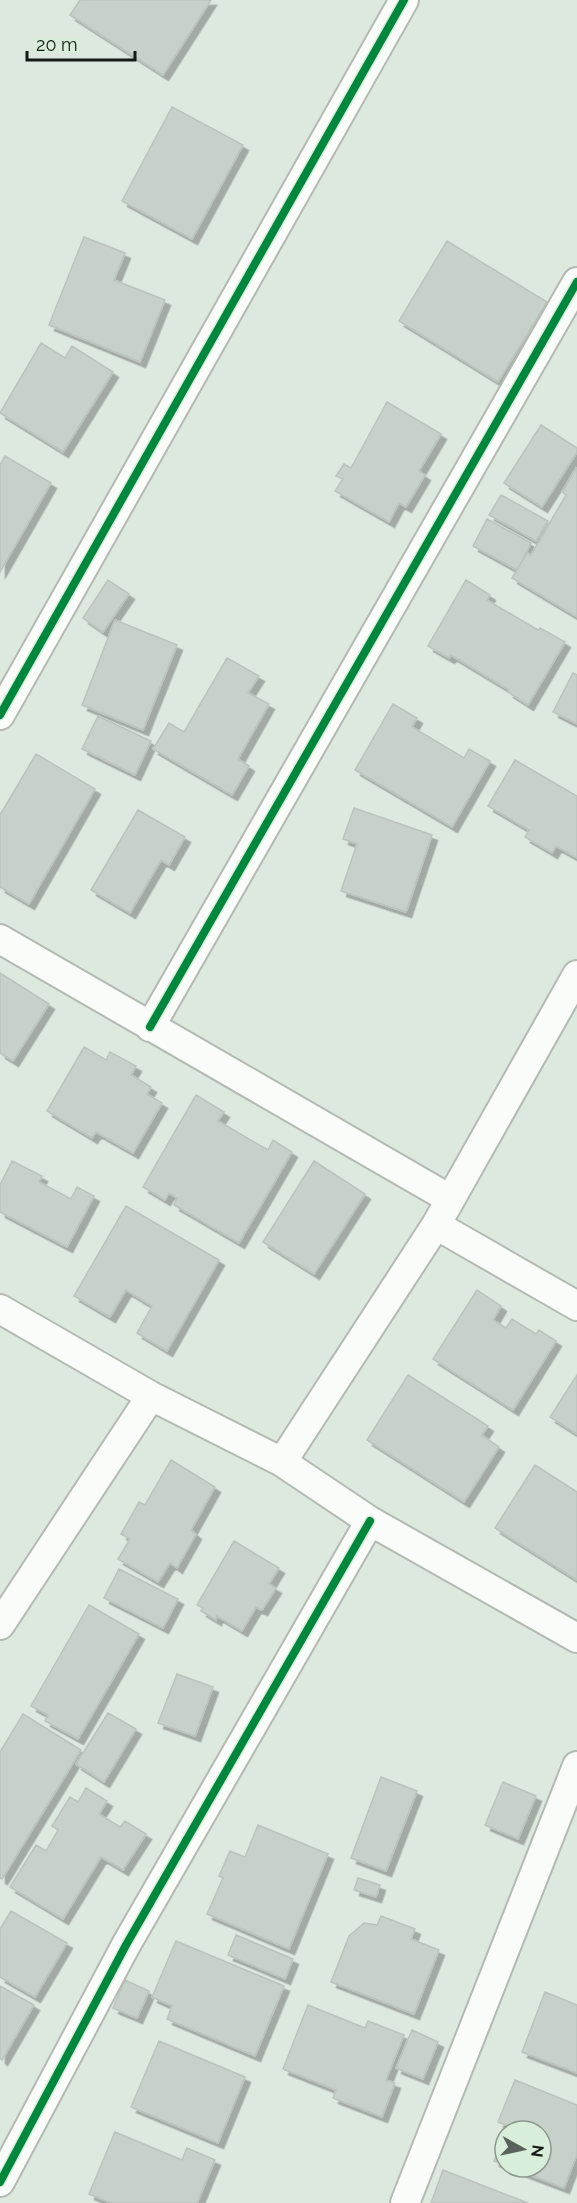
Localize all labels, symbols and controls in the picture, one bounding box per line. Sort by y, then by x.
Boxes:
scale bar [27,24,135,62]
text: 20 m [36,34,78,55]
north arrow [493,2119,553,2179]
text: N [527,2144,548,2158]

